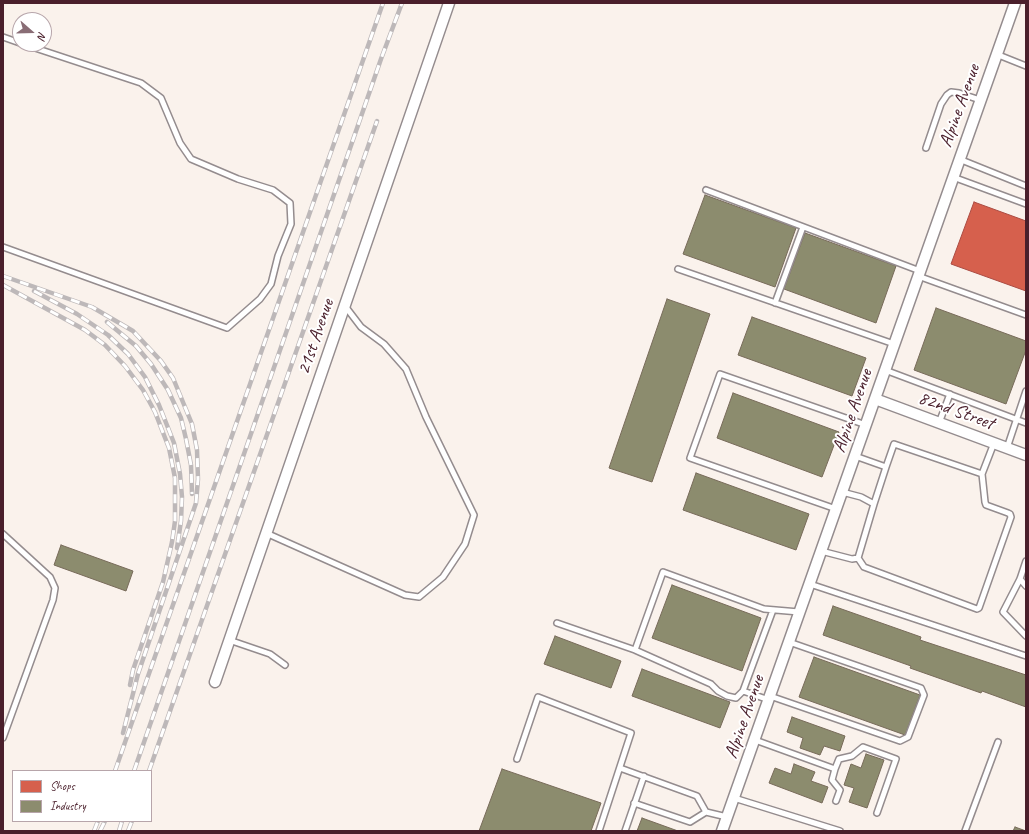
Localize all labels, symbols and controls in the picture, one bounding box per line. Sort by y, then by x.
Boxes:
north arrow [12,12,52,52]
text: N [35,30,50,41]
street label: Alpine Avenue [935,61,985,151]
street label: 21st Avenue [293,296,339,378]
street label: Alpine Avenue [828,366,878,456]
street label: 82nd Street [915,387,997,435]
street label: Alpine Avenue [720,672,770,762]
legend [12,770,152,822]
text: Shops [50,778,75,794]
text: Industry [50,798,86,814]

